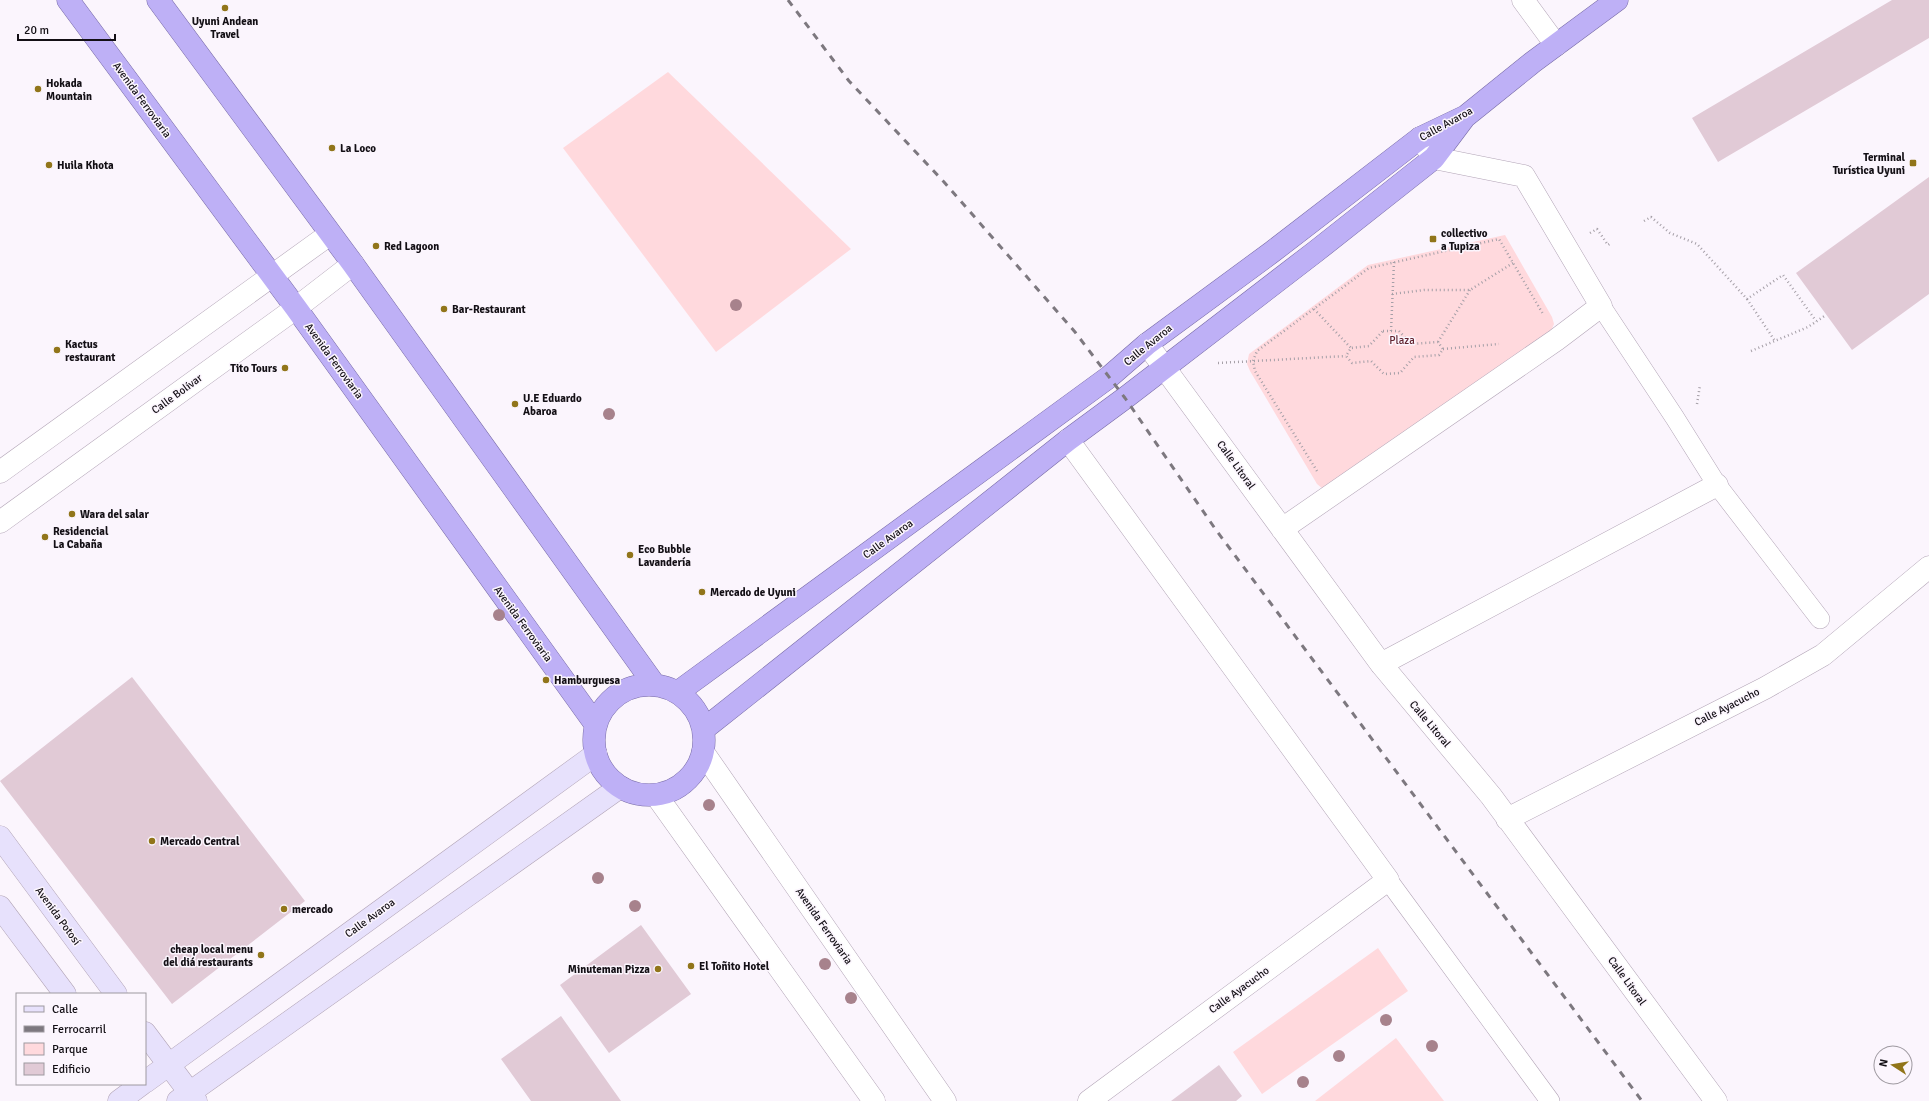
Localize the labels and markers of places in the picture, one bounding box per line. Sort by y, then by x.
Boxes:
marker: Uyuni Andean Travel [220,3,230,13]
place label: Uyuni Andean Travel [192,15,258,41]
place label: Hokada Mountain [46,77,92,103]
marker: Hokada Mountain [33,84,43,94]
place label: La Loco [340,142,376,155]
marker: La Loco [327,143,337,153]
place label: Terminal Turística Uyuni [1833,151,1906,177]
marker: Terminal Turística Uyuni [1908,158,1918,168]
place label: Huila Khota [57,159,114,172]
marker: Huila Khota [44,160,54,170]
place label: collectivo a Tupiza [1441,227,1488,253]
marker: collectivo a Tupiza [1428,234,1438,244]
place label: Red Lagoon [384,240,439,253]
marker: Red Lagoon [371,241,381,251]
place label: Bar-Restaurant [452,303,526,316]
marker: Bar-Restaurant [439,304,449,314]
place label: Kactus restaurant [65,338,115,364]
marker: Kactus restaurant [52,345,62,355]
place label: Tito Tours [230,362,277,375]
marker: Tito Tours [280,363,290,373]
place label: U.E Eduardo Abaroa [523,392,582,418]
marker: U.E Eduardo Abaroa [510,399,520,409]
place label: Wara del salar [80,508,149,521]
marker: Wara del salar [67,509,77,519]
place label: Residencial La Cabaña [53,525,109,551]
marker: Residencial La Cabaña [40,532,50,542]
place label: Eco Bubble Lavandería [638,543,691,569]
marker: Eco Bubble Lavandería [625,550,635,560]
place label: Mercado de Uyuni [710,586,796,599]
marker: Mercado de Uyuni [697,587,707,597]
place label: Hamburguesa [554,674,620,687]
marker: Hamburguesa [541,675,551,685]
place label: Mercado Central [160,835,240,848]
marker: Mercado Central [147,836,157,846]
place label: mercado [292,903,333,916]
marker: mercado [279,904,289,914]
place label: cheap local menu del diá restaurants [163,943,253,969]
marker: cheap local menu del diá restaurants [256,950,266,960]
place label: El Toñito Hotel [699,960,770,973]
marker: El Toñito Hotel [686,961,696,971]
place label: Minuteman Pizza [568,963,650,976]
marker: Minuteman Pizza [653,964,663,974]

